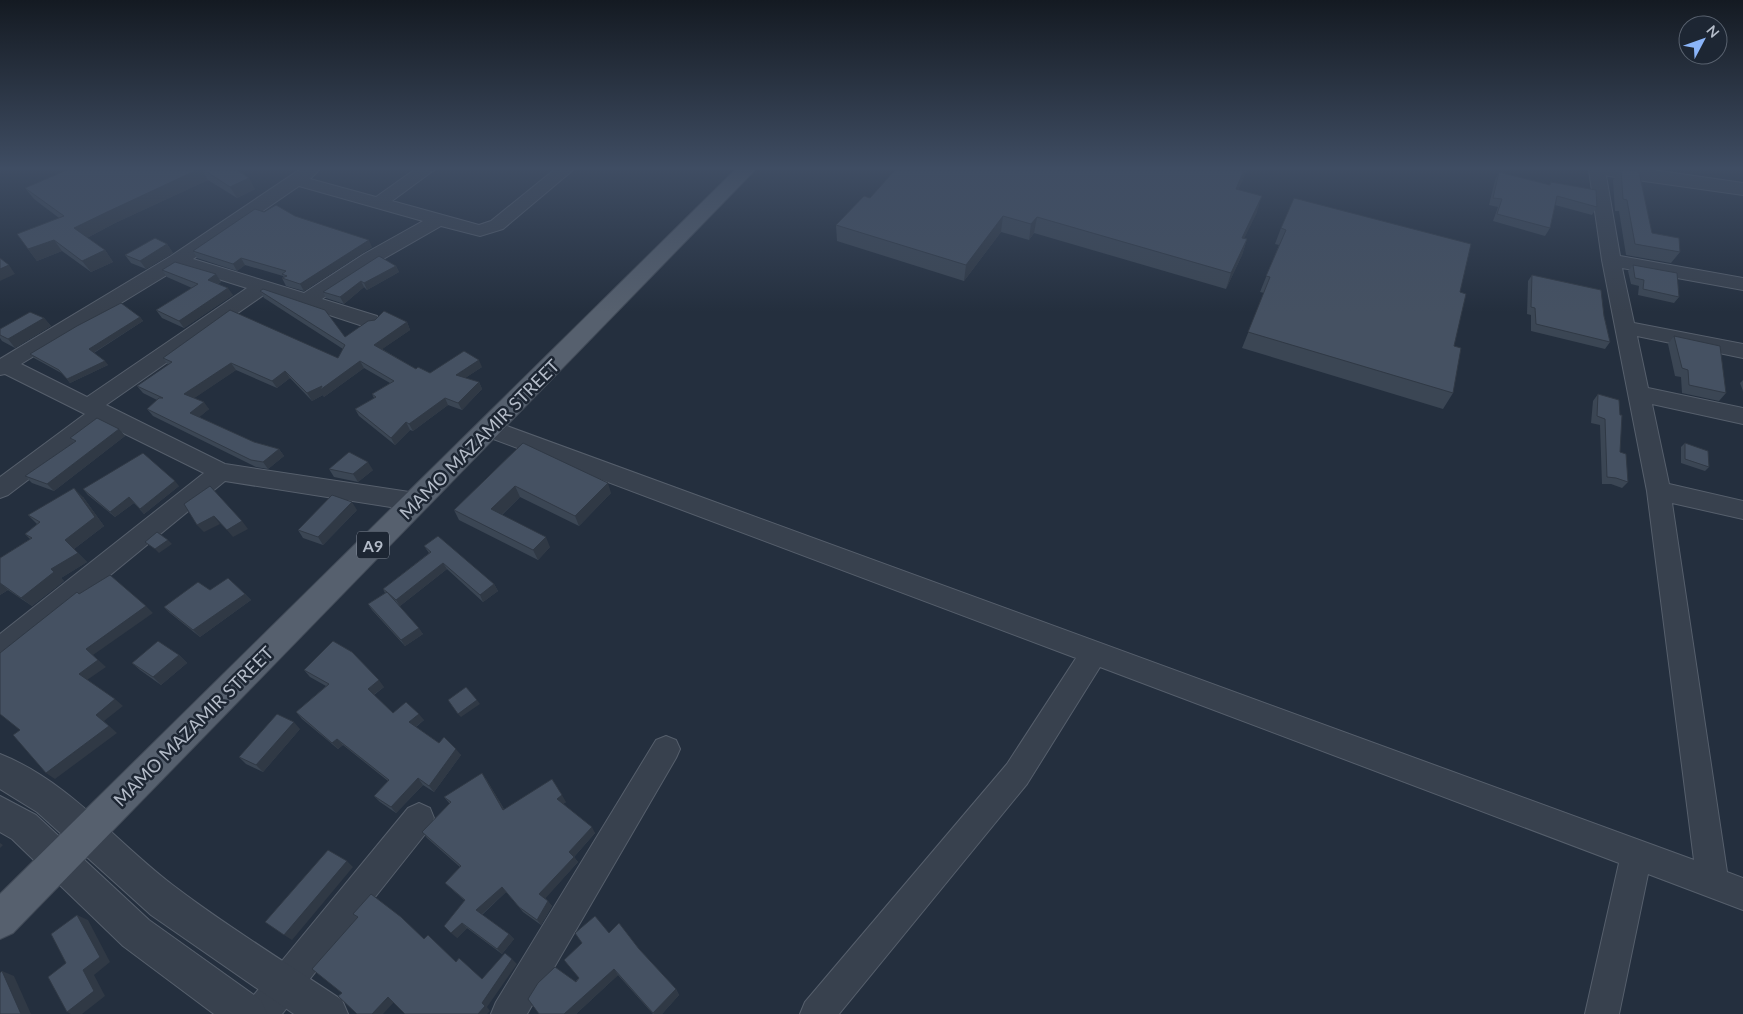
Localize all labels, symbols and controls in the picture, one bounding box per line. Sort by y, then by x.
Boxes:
north arrow [1678,15,1728,65]
text: N [1703,21,1723,41]
street label: MAMO MAZAMIR STREET [394,354,564,524]
road number: A9 [357,532,389,558]
street label: MAMO MAZAMIR STREET [108,641,278,811]

